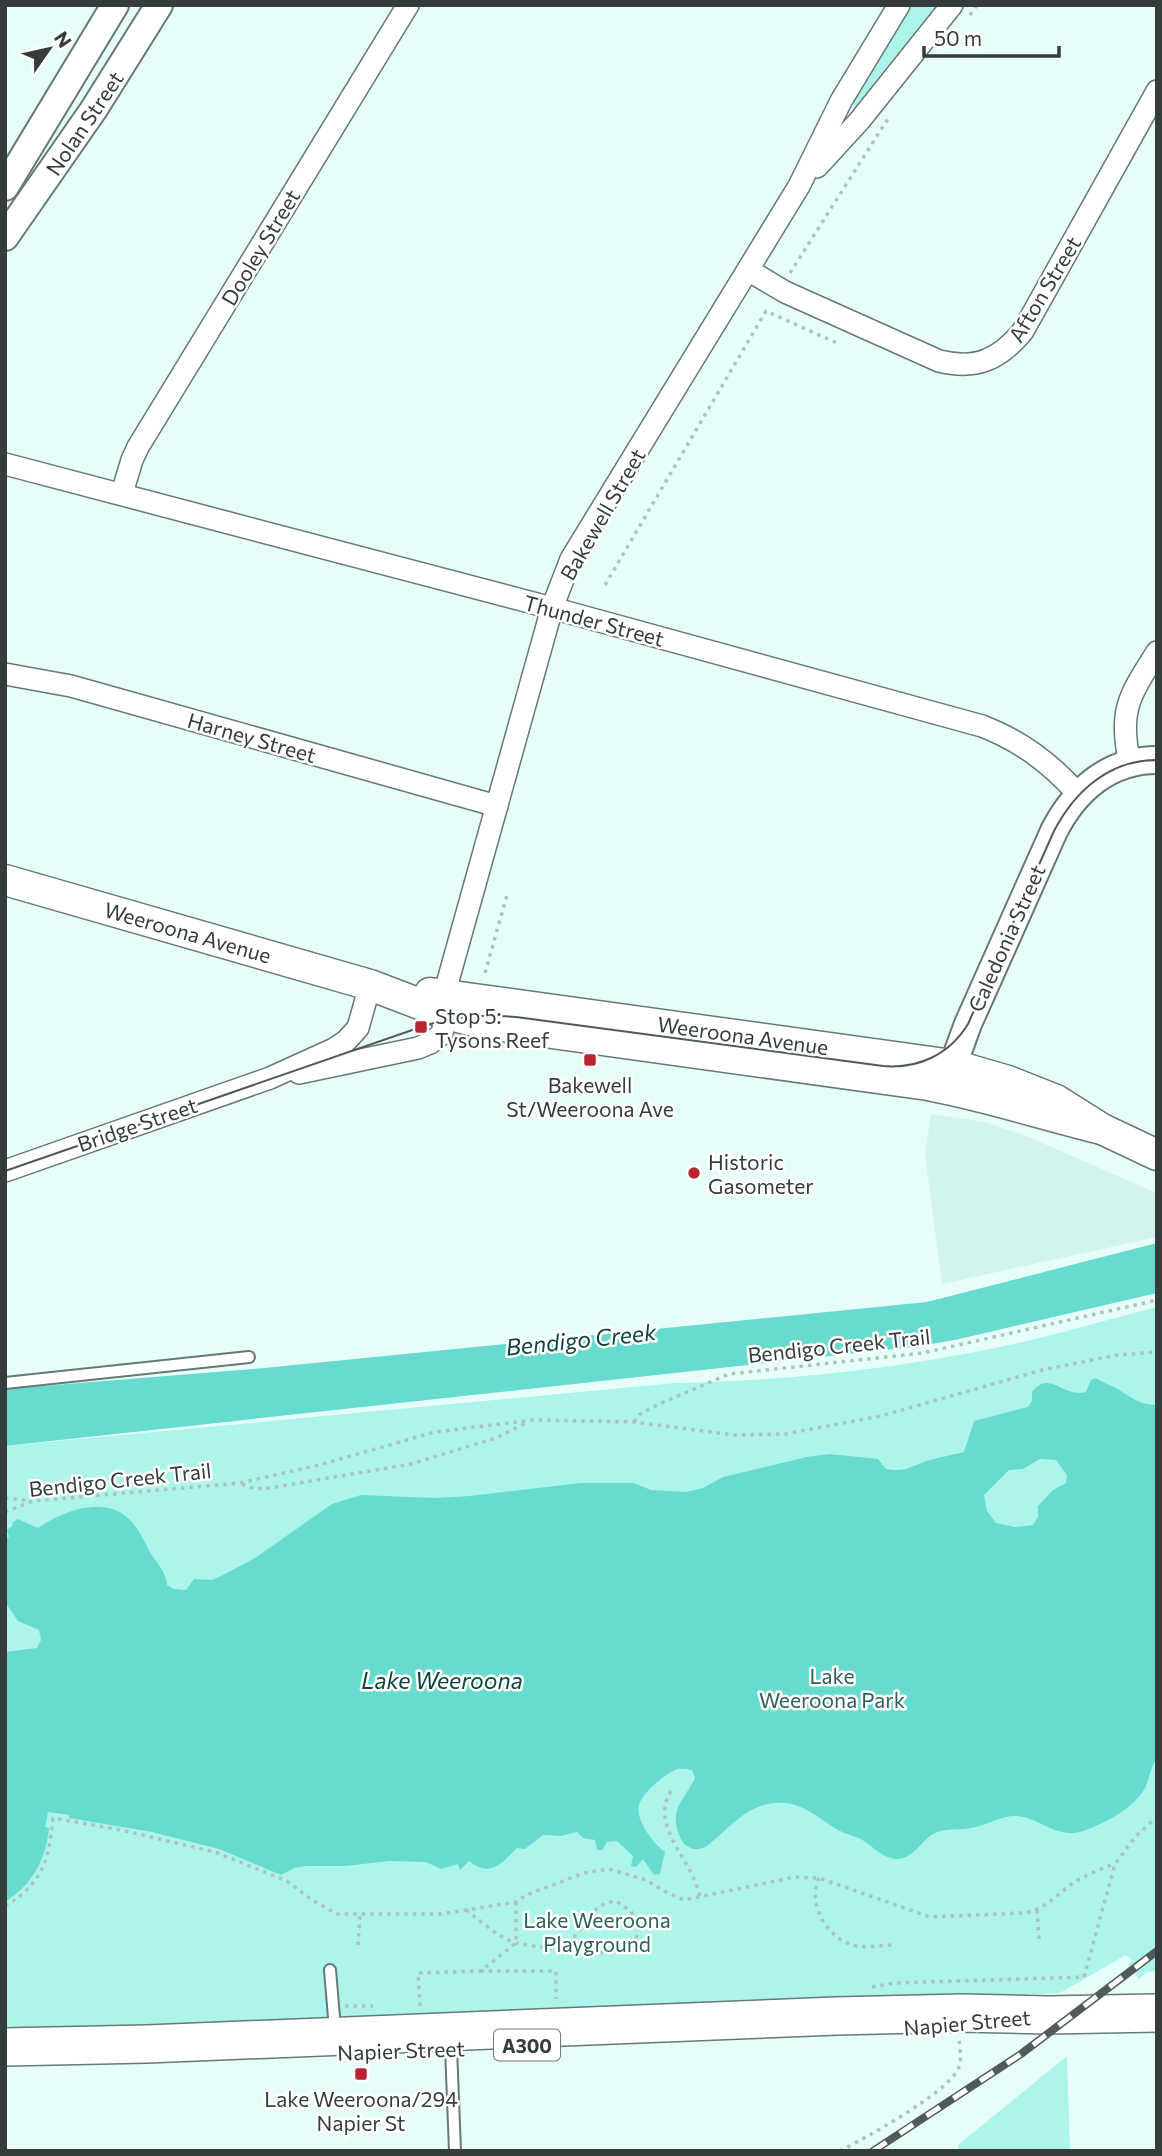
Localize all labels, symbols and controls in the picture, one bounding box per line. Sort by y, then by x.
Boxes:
north arrow [14,14,84,84]
scale bar [924,14,1059,58]
text: 50 m [934,25,982,50]
text: N [50,27,77,52]
street label: Nolan Street [40,66,128,180]
street label: Dooley Street [216,184,304,310]
street label: Afton Street [1003,232,1085,346]
street label: Bakewell Street [554,444,650,584]
street label: Thunder Street [521,589,667,651]
street label: Harney Street [185,707,319,767]
street label: Caledonia Street [962,861,1050,1015]
street label: Weeroona Avenue [102,896,274,968]
place label: Stop 5: Tysons Reef [435,1003,550,1052]
street label: Weeroona Avenue [656,1011,830,1059]
marker: Stop 5: Tysons Reef [413,1019,429,1035]
marker: Bakewell St/Weeroona Ave [582,1052,598,1068]
place label: Bakewell St/Weeroona Ave [506,1072,674,1121]
street label: Bridge Street [74,1092,200,1156]
place label: Historic Gasometer [708,1149,814,1198]
marker: Historic Gasometer [686,1165,702,1181]
water label: Bendigo Creek [504,1317,658,1361]
street label: Bendigo Creek Trail [746,1323,932,1367]
street label: Bendigo Creek Trail [27,1457,213,1501]
park label: Lake Weeroona Park [759,1663,905,1712]
water label: Lake Weeroona [361,1666,523,1694]
park label: Lake Weeroona Playground [523,1907,671,1956]
street label: Napier Street [902,2004,1032,2040]
road number: A300 [494,2030,560,2060]
street label: Napier Street [337,2035,465,2065]
marker: Lake Weeroona/294 Napier St [353,2066,369,2082]
place label: Lake Weeroona/294 Napier St [264,2086,458,2135]

